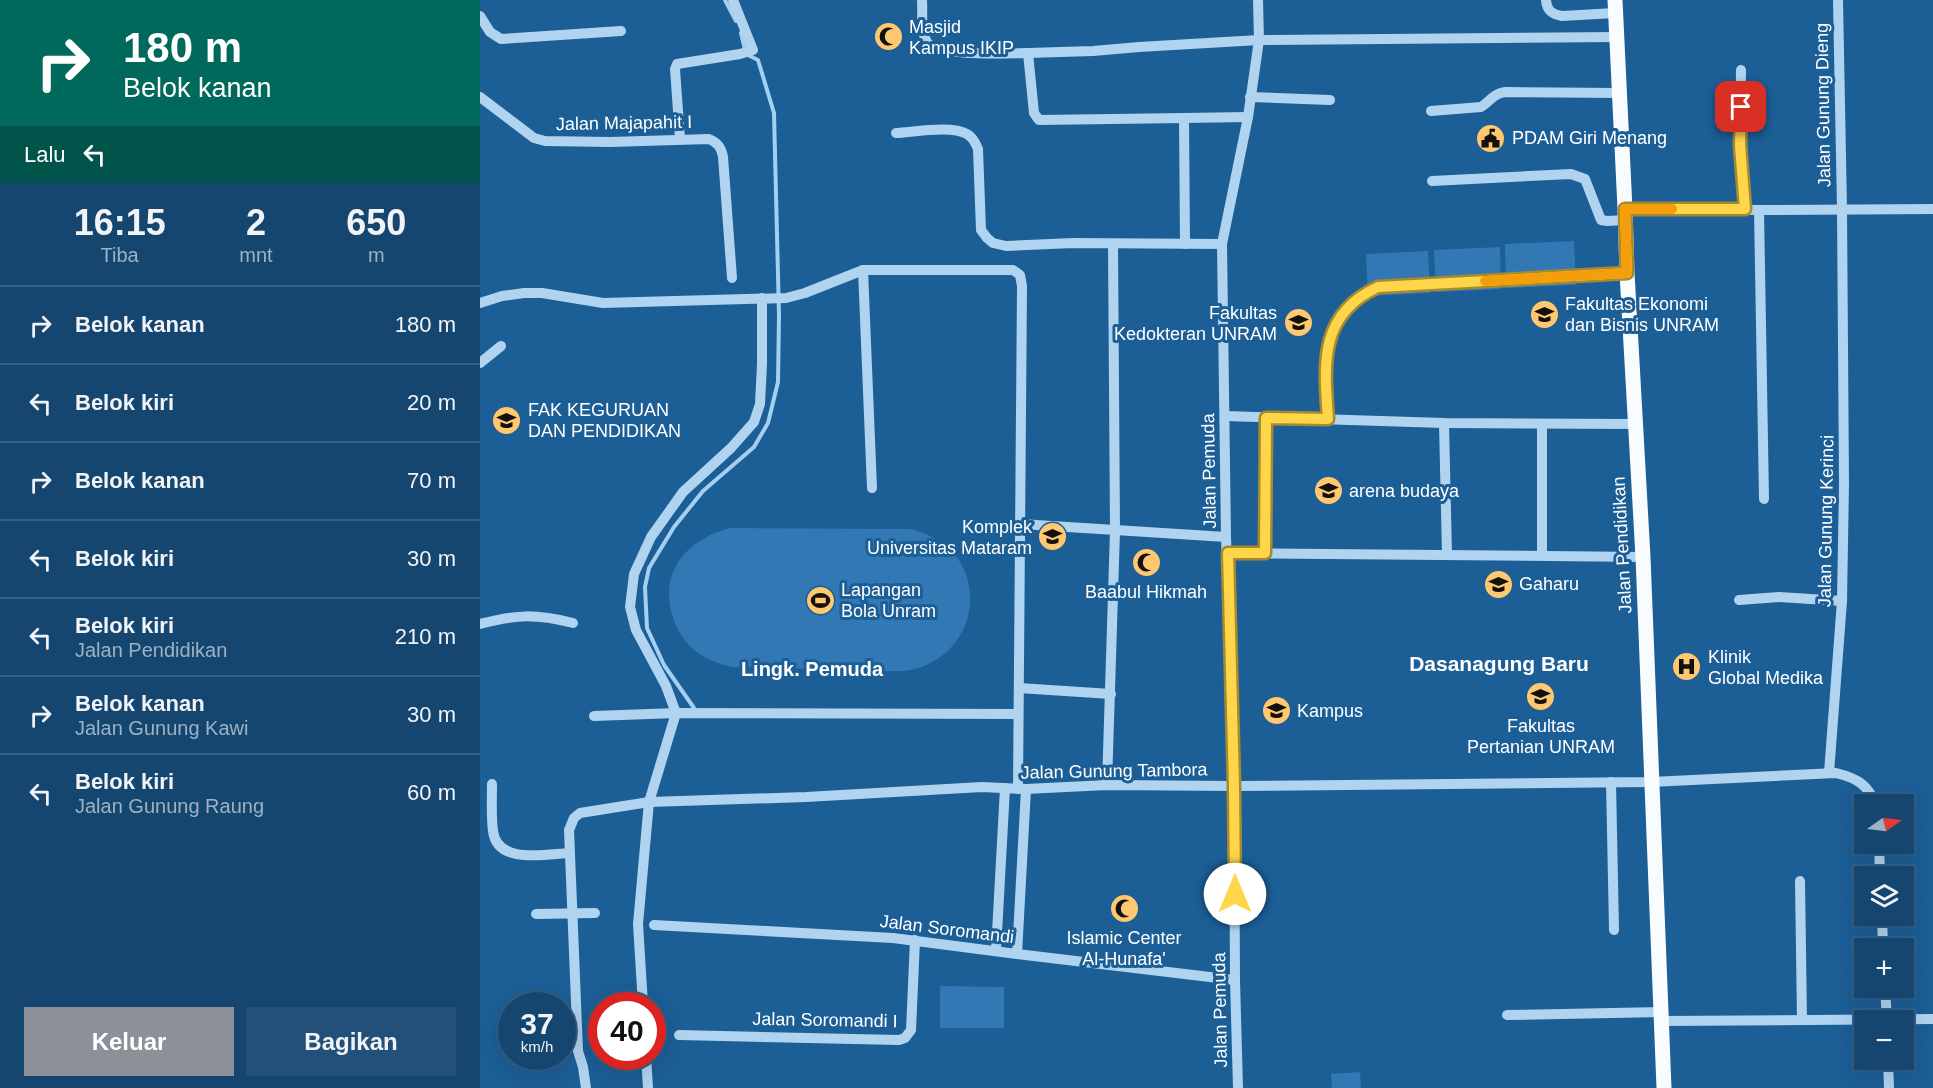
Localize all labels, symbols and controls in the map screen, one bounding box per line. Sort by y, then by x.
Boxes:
place label: Masjid Kampus IKIP [909,17,1014,58]
mosque icon: Masjid Kampus IKIP [872,21,904,53]
street label: Jalan Gunung Dieng [1812,23,1834,187]
icon: right [24,24,102,102]
text: 180 m [123,24,242,71]
text: Belok kanan [123,73,272,103]
pin [1715,81,1766,132]
icon: arrive [1724,90,1757,123]
street label: Jalan Majapahit I [556,112,692,134]
public building icon: PDAM Giri Menang [1475,122,1507,154]
place label: PDAM Giri Menang [1512,128,1667,148]
icon: left [78,138,111,171]
text: Lalu [24,142,66,167]
text: 16:15 [74,202,166,243]
text: 2 [246,202,266,243]
text: 650 [346,202,406,243]
text: Tiba [101,244,139,266]
text: mnt [239,244,273,266]
text: m [368,244,385,266]
place label: Fakultas Ekonomi dan Bisnis UNRAM [1565,294,1719,335]
school or university icon: Fakultas Ekonomi dan Bisnis UNRAM [1528,298,1560,330]
place label: Fakultas Kedokteran UNRAM [1114,303,1277,344]
school or university icon: Fakultas Kedokteran UNRAM [1282,307,1314,339]
icon: right [24,309,57,342]
text: Belok kanan [75,312,205,337]
text: 180 m [395,312,456,337]
icon: left [24,387,57,420]
text: Belok kiri [75,390,174,415]
text: 20 m [407,390,456,415]
place label: FAK KEGURUAN DAN PENDIDIKAN [528,400,681,441]
school or university icon: FAK KEGURUAN DAN PENDIDIKAN [491,404,523,436]
street label: Jalan Pemuda [1198,412,1220,529]
street label: Jalan Gunung Kerinci [1814,435,1838,607]
icon: right [24,465,57,498]
text: Belok kanan [75,468,205,493]
text: 70 m [407,468,456,493]
school or university icon: arena budaya [1312,475,1344,507]
street label: Jalan Pendidikan [1608,476,1636,614]
place label: arena budaya [1349,481,1460,501]
place label: Komplek Universitas Mataram [867,517,1033,558]
school or university icon: Komplek Universitas Mataram [1037,521,1069,553]
icon: left [24,543,57,576]
text: Belok kiri [75,546,174,571]
text: 30 m [407,546,456,571]
mosque icon: Baabul Hikmah [1130,547,1162,579]
school or university icon: Gaharu [1482,568,1514,600]
place label: Gaharu [1519,574,1579,594]
place label: Lapangan Bola Unram [841,580,936,621]
place label: Baabul Hikmah [1085,582,1207,602]
sports icon: Lapangan Bola Unram [804,584,836,616]
text: Belok kiri [75,613,174,638]
icon: left [24,621,57,654]
text: 210 m [395,624,456,649]
text: Jalan Pendidikan [75,639,227,661]
place label: Klinik Global Medika [1708,647,1824,688]
hospital icon: Klinik Global Medika [1671,651,1703,683]
district label: Dasanagung Baru [1409,652,1589,675]
district label: Lingk. Pemuda [741,658,884,680]
school or university icon: Fakultas Pertanian UNRAM [1525,681,1557,713]
text: Belok kanan [75,691,205,716]
school or university icon: Kampus [1260,695,1292,727]
icon: right [24,699,57,732]
place label: Kampus [1297,701,1363,721]
text: 30 m [407,702,456,727]
place label: Fakultas Pertanian UNRAM [1467,716,1615,757]
text: Jalan Gunung Kawi [75,717,248,739]
street label: Jalan Gunung Tambora [1020,759,1209,783]
text: Belok kiri [75,769,174,794]
icon: left [24,777,57,810]
text: 60 m [407,780,456,805]
north arrow [1854,794,1914,854]
map controls [1854,794,1914,1070]
text: Jalan Gunung Raung [75,795,264,817]
position arrow [1203,862,1267,926]
button: layers [1854,866,1914,926]
mosque icon: Islamic Center Al-Hunafa' [1108,893,1140,925]
street label: Jalan Soromandi [879,911,1015,947]
place label: Islamic Center Al-Hunafa' [1066,928,1182,969]
button: + [1854,938,1914,998]
street label: Jalan Pemuda [1209,951,1231,1068]
speed limit sign: 40 [588,992,666,1070]
button: Keluar [24,1007,234,1076]
button: Bagikan [246,1007,456,1076]
text: 37 [520,1007,554,1040]
street label: Jalan Soromandi I [752,1009,898,1031]
button: − [1854,1010,1914,1070]
text: km/h [521,1038,553,1055]

